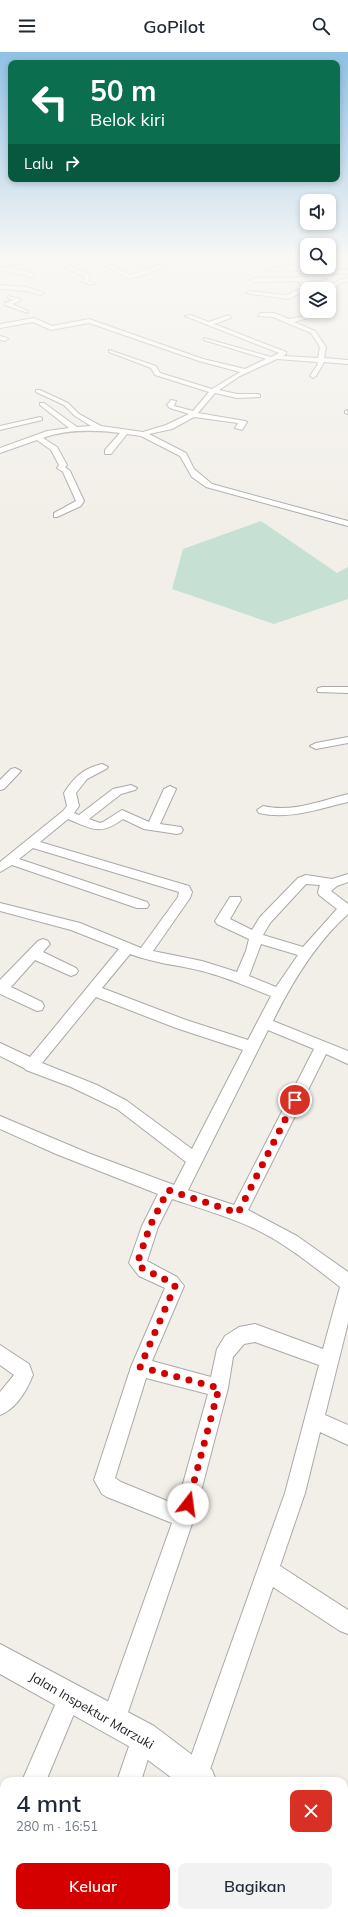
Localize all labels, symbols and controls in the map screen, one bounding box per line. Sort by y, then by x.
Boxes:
icon: menu [16,15,38,37]
text: GoPilot [143,15,205,38]
icon: search [310,15,332,37]
text: 50 m [90,73,156,108]
icon: left [24,76,76,128]
text: Belok kiri [90,108,165,131]
icon: right [61,152,83,174]
text: Lalu [24,154,53,173]
map controls [300,194,336,318]
button: sound [300,194,336,230]
button: search [300,238,336,274]
button: layers [300,282,336,318]
pin [278,1083,312,1117]
icon: arrive [284,1089,306,1111]
position arrow [167,1483,209,1525]
street label: Jalan Inspektur Marzuki [27,1668,157,1752]
text: 4 mnt [16,1788,81,1818]
button: close [290,1790,332,1832]
text: 280 m · 16:51 [16,1818,98,1834]
button: Keluar [16,1863,170,1909]
button: Bagikan [178,1863,332,1909]

